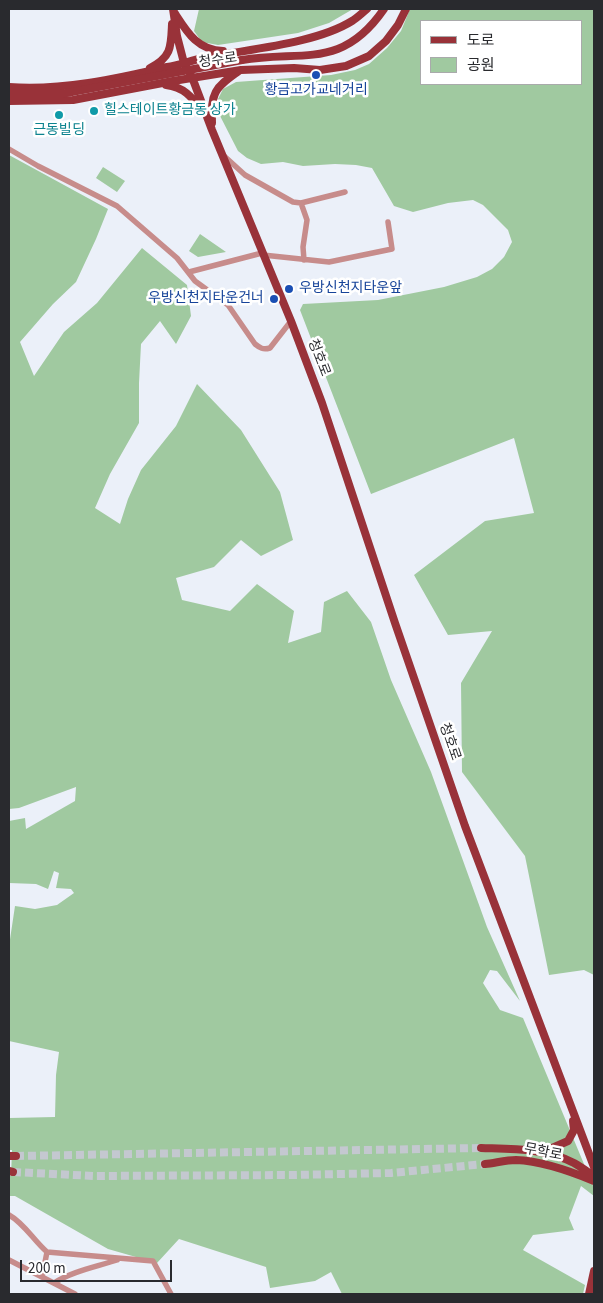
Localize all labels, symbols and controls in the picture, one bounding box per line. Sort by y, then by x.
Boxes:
legend [420,20,583,85]
text: 도로 [467,30,495,51]
street label: 청수로 [198,50,238,72]
text: 공원 [467,55,495,76]
marker: 황금고가교네거리 [310,69,322,81]
place label: 황금고가교네거리 [264,83,368,99]
place label: 힐스테이트황금동 상가 [104,103,236,119]
marker: 힐스테이트황금동 상가 [88,105,100,117]
marker: 근동빌딩 [53,109,65,121]
place label: 근동빌딩 [33,123,85,139]
place label: 우방신천지타운앞 [299,281,402,297]
marker: 우방신천지타운앞 [283,283,295,295]
place label: 우방신천지타운건너 [148,291,264,307]
marker: 우방신천지타운건너 [268,293,280,305]
street label: 청호로 [303,337,333,379]
street label: 청호로 [435,721,463,763]
street label: 무학로 [522,1141,564,1165]
scale bar [22,1250,175,1282]
text: 200 m [28,1258,66,1279]

